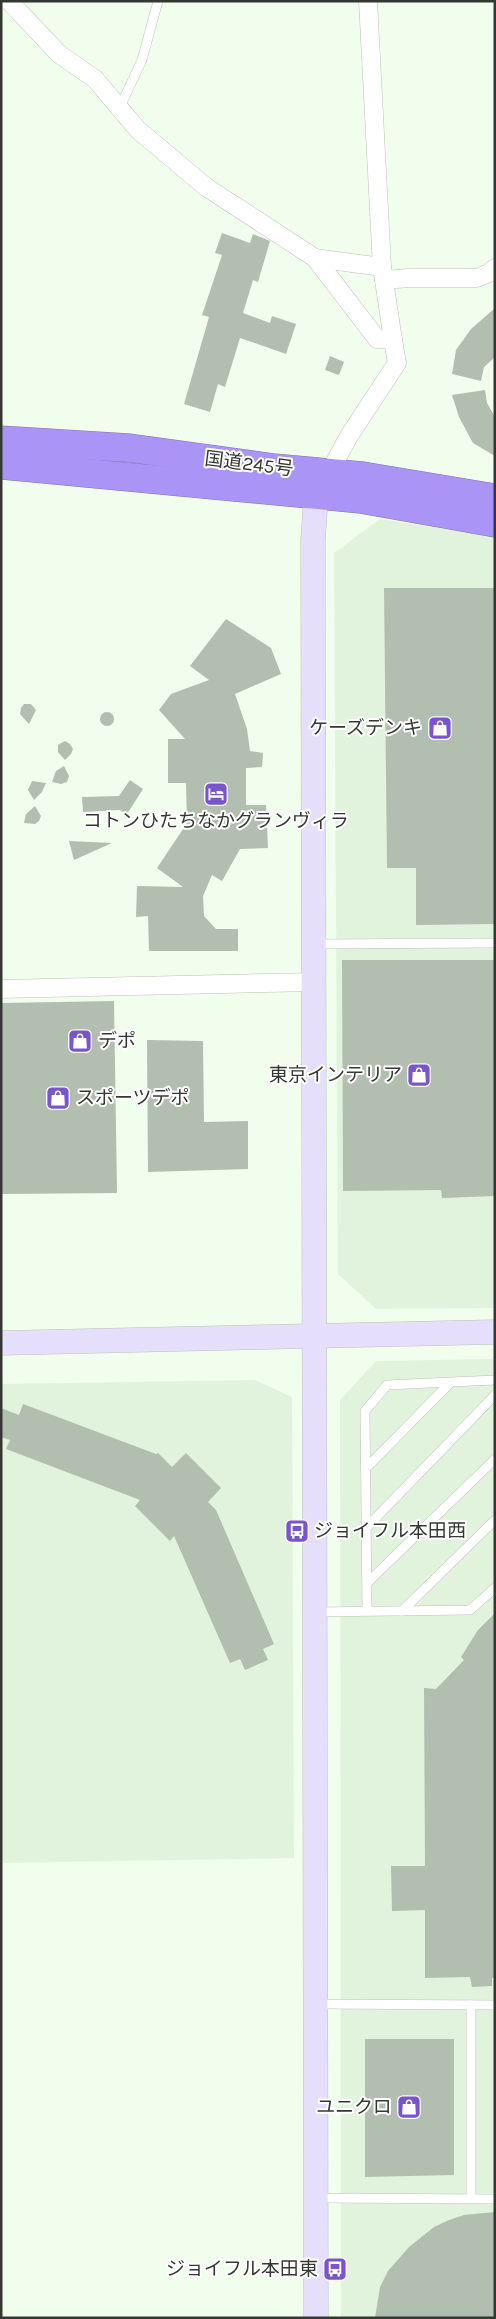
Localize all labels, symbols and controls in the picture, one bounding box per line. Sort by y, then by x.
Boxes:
street label: 国道245号 [203,448,295,480]
shop icon: ケーズデンキ [427,715,453,741]
place label: ケーズデンキ [309,717,422,739]
hotel icon: コトンひたちなかグランヴィラ [203,781,229,807]
place label: コトンひたちなかグランヴィラ [83,810,349,832]
shop icon: デポ [67,1028,93,1054]
place label: デポ [98,1030,136,1052]
shop icon: 東京インテリア [406,1062,432,1088]
place label: 東京インテリア [269,1064,402,1086]
shop icon: スポーツデポ [45,1085,71,1111]
place label: スポーツデポ [76,1087,190,1109]
bus stop icon: ジョイフル本田西 [284,1518,310,1544]
place label: ジョイフル本田西 [314,1520,466,1542]
shop icon: ユニクロ [396,2094,422,2120]
place label: ユニクロ [316,2096,392,2118]
bus stop icon: ジョイフル本田東 [322,2256,348,2282]
place label: ジョイフル本田東 [166,2258,318,2280]

